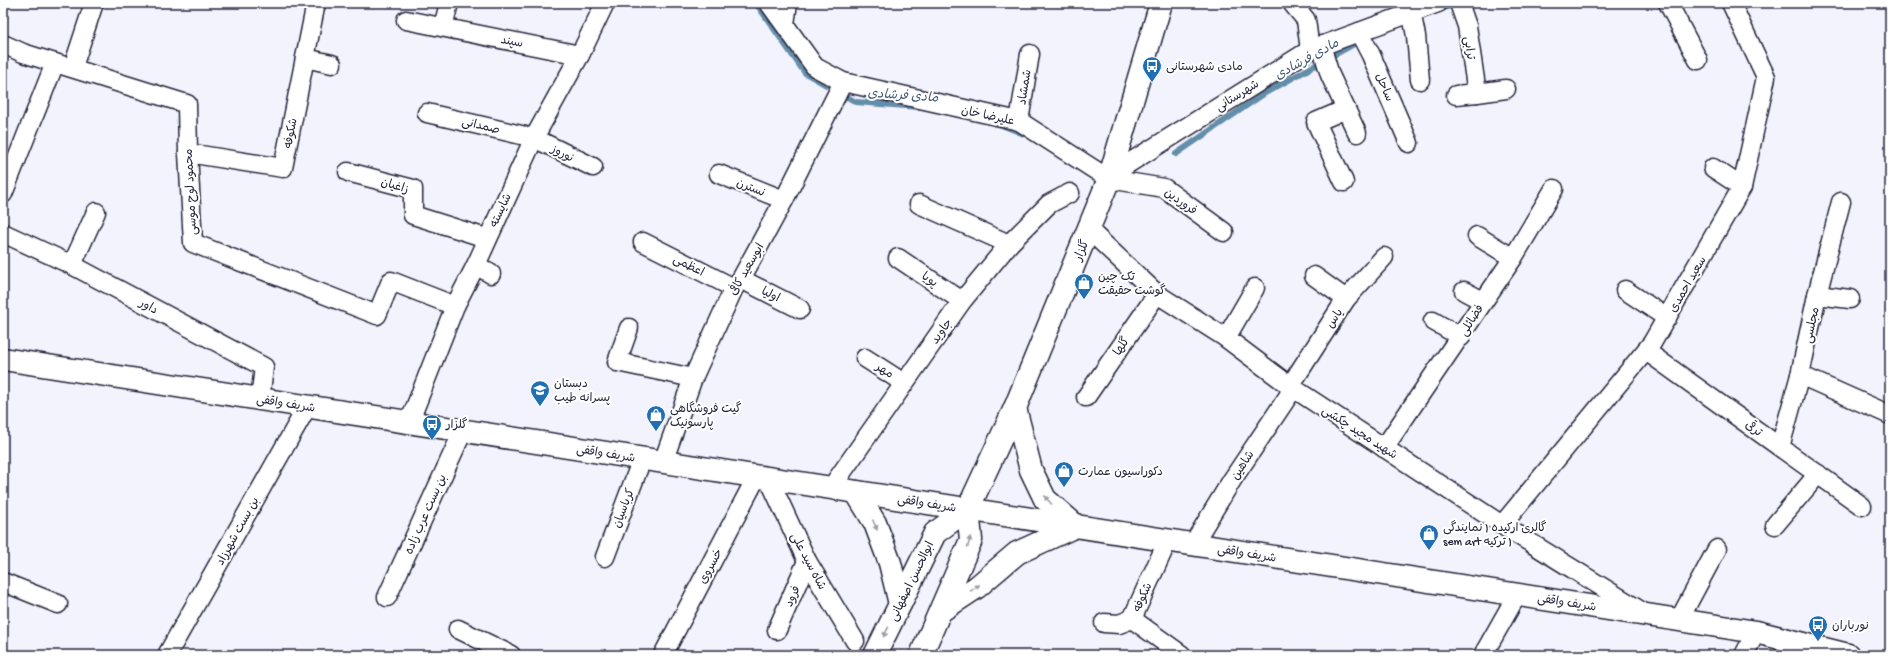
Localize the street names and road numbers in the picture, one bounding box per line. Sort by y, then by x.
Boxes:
street label: سپند [499,34,524,52]
street label: ترابی [1459,36,1477,61]
street label: شمشاد [1016,69,1036,106]
street label: ساحل [1371,71,1396,104]
street label: شهرستانی [1214,78,1262,116]
street label: علیرضا خان [960,104,1016,129]
street label: صمدانی [460,116,501,138]
street label: شکوفه [282,117,302,150]
street label: نوروز [547,143,576,167]
street label: محمود لوح موسی [183,148,201,236]
street label: زاغیان [379,176,410,198]
street label: نسترن [734,177,767,201]
street label: فروردین [1161,186,1199,219]
street label: شایسته [488,192,516,230]
street label: گلزار [1070,237,1093,264]
street label: ابوسعید کافی [725,240,768,299]
street label: اعظمی [670,253,706,281]
street label: سعید احمدی [1667,254,1710,316]
street label: پویا [918,270,940,291]
street label: اولیا [759,285,782,306]
street label: داور [136,297,160,318]
street label: فضائلی [1458,303,1488,339]
street label: مجلسی [1802,306,1824,345]
street label: یاس [1324,307,1347,331]
street label: جاوید [929,317,956,348]
street label: گلها [1110,334,1134,359]
street label: مهر [872,360,895,383]
street label: شریف واقفی [255,393,316,417]
street label: شهید مجید چکشی [1319,404,1399,463]
street label: ترقی [1742,417,1766,441]
street label: شریف واقفی [575,443,636,467]
street label: شاهین [1229,449,1258,483]
street label: بن بست عرب زاده [403,473,451,557]
street label: کرباسیان [611,487,639,530]
street label: شریف واقفی [896,493,957,517]
street label: بن بست شهرزاد [214,495,263,569]
street label: شاه سید علی [786,531,828,593]
street label: ابوالحسن اصفهانی [887,540,938,624]
street label: شریف واقفی [1216,543,1277,567]
street label: خسروی [696,547,727,587]
street label: شکوفه [1131,581,1156,615]
street label: فرود [783,584,805,610]
street label: شریف واقفی [1536,592,1597,616]

